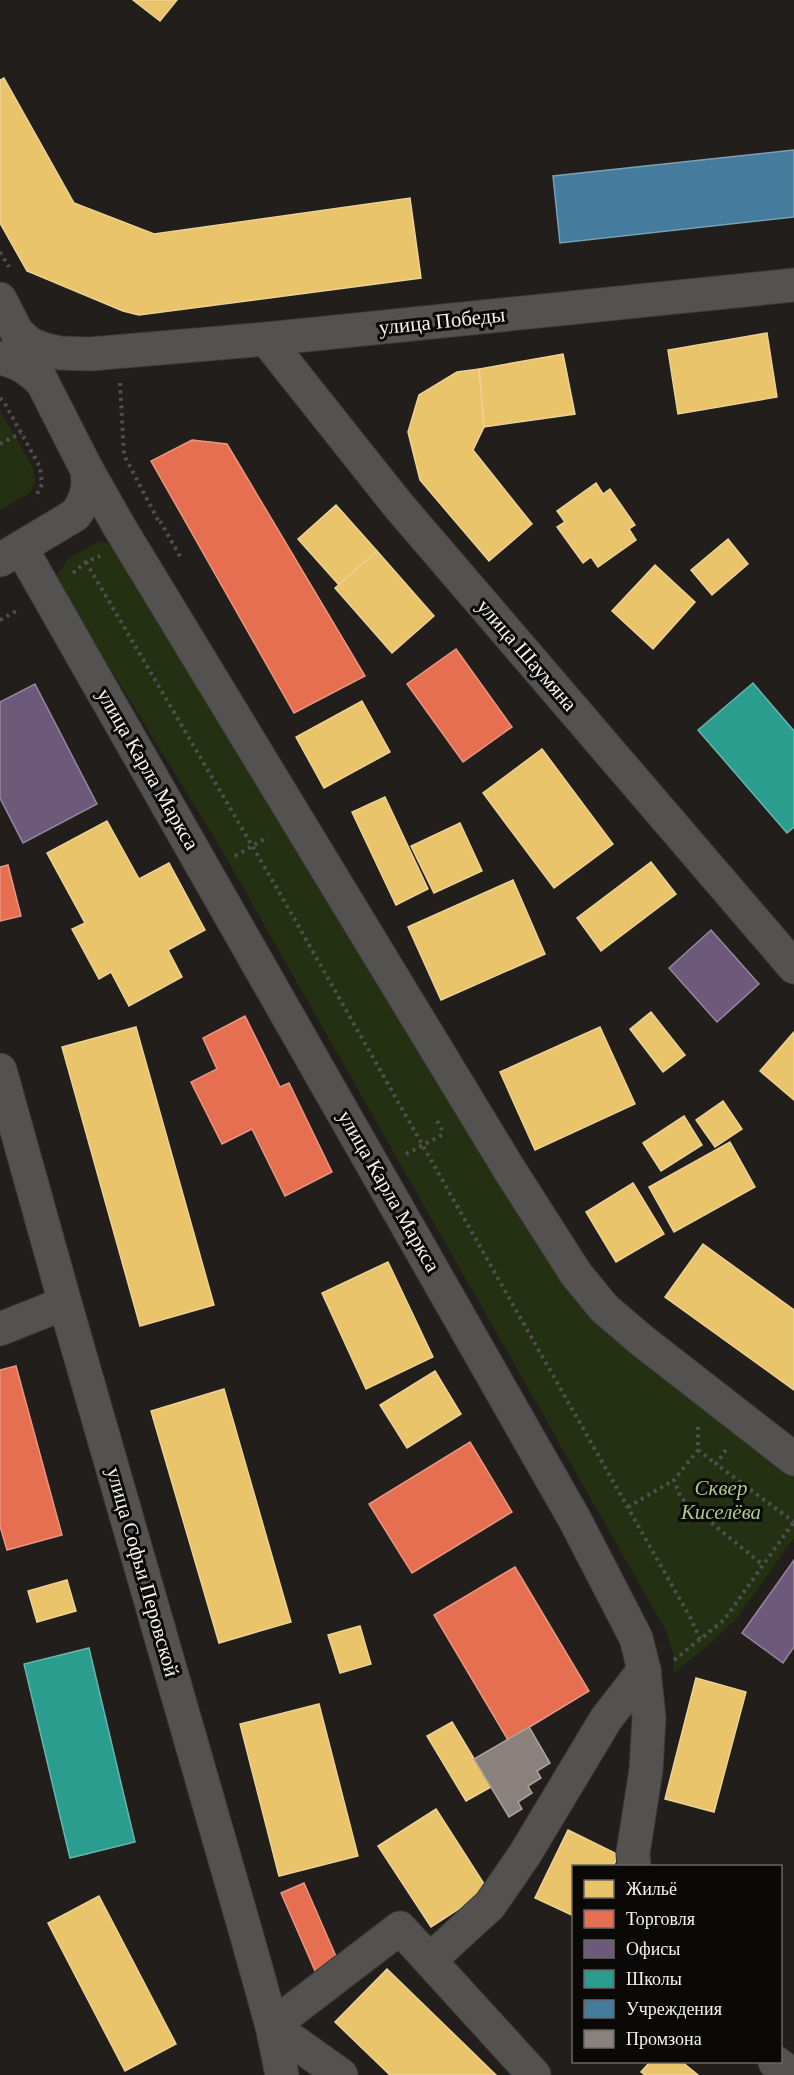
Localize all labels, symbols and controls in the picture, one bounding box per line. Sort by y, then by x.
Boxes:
street label: улица Победы [378,302,506,340]
street label: улица Шаумяна [472,594,583,716]
street label: улица Карла Маркса [92,684,204,855]
street label: улица Карла Маркса [333,1106,445,1277]
street label: улица Софьи Перовской [102,1465,184,1679]
park label: Сквер Киселёва [680,1476,761,1524]
legend [572,1865,782,2063]
text: Жильё [626,1879,677,1899]
text: Торговля [626,1909,695,1929]
text: Офисы [626,1939,680,1959]
text: Школы [626,1969,682,1989]
text: Учреждения [626,1999,722,2019]
text: Промзона [626,2029,702,2049]

